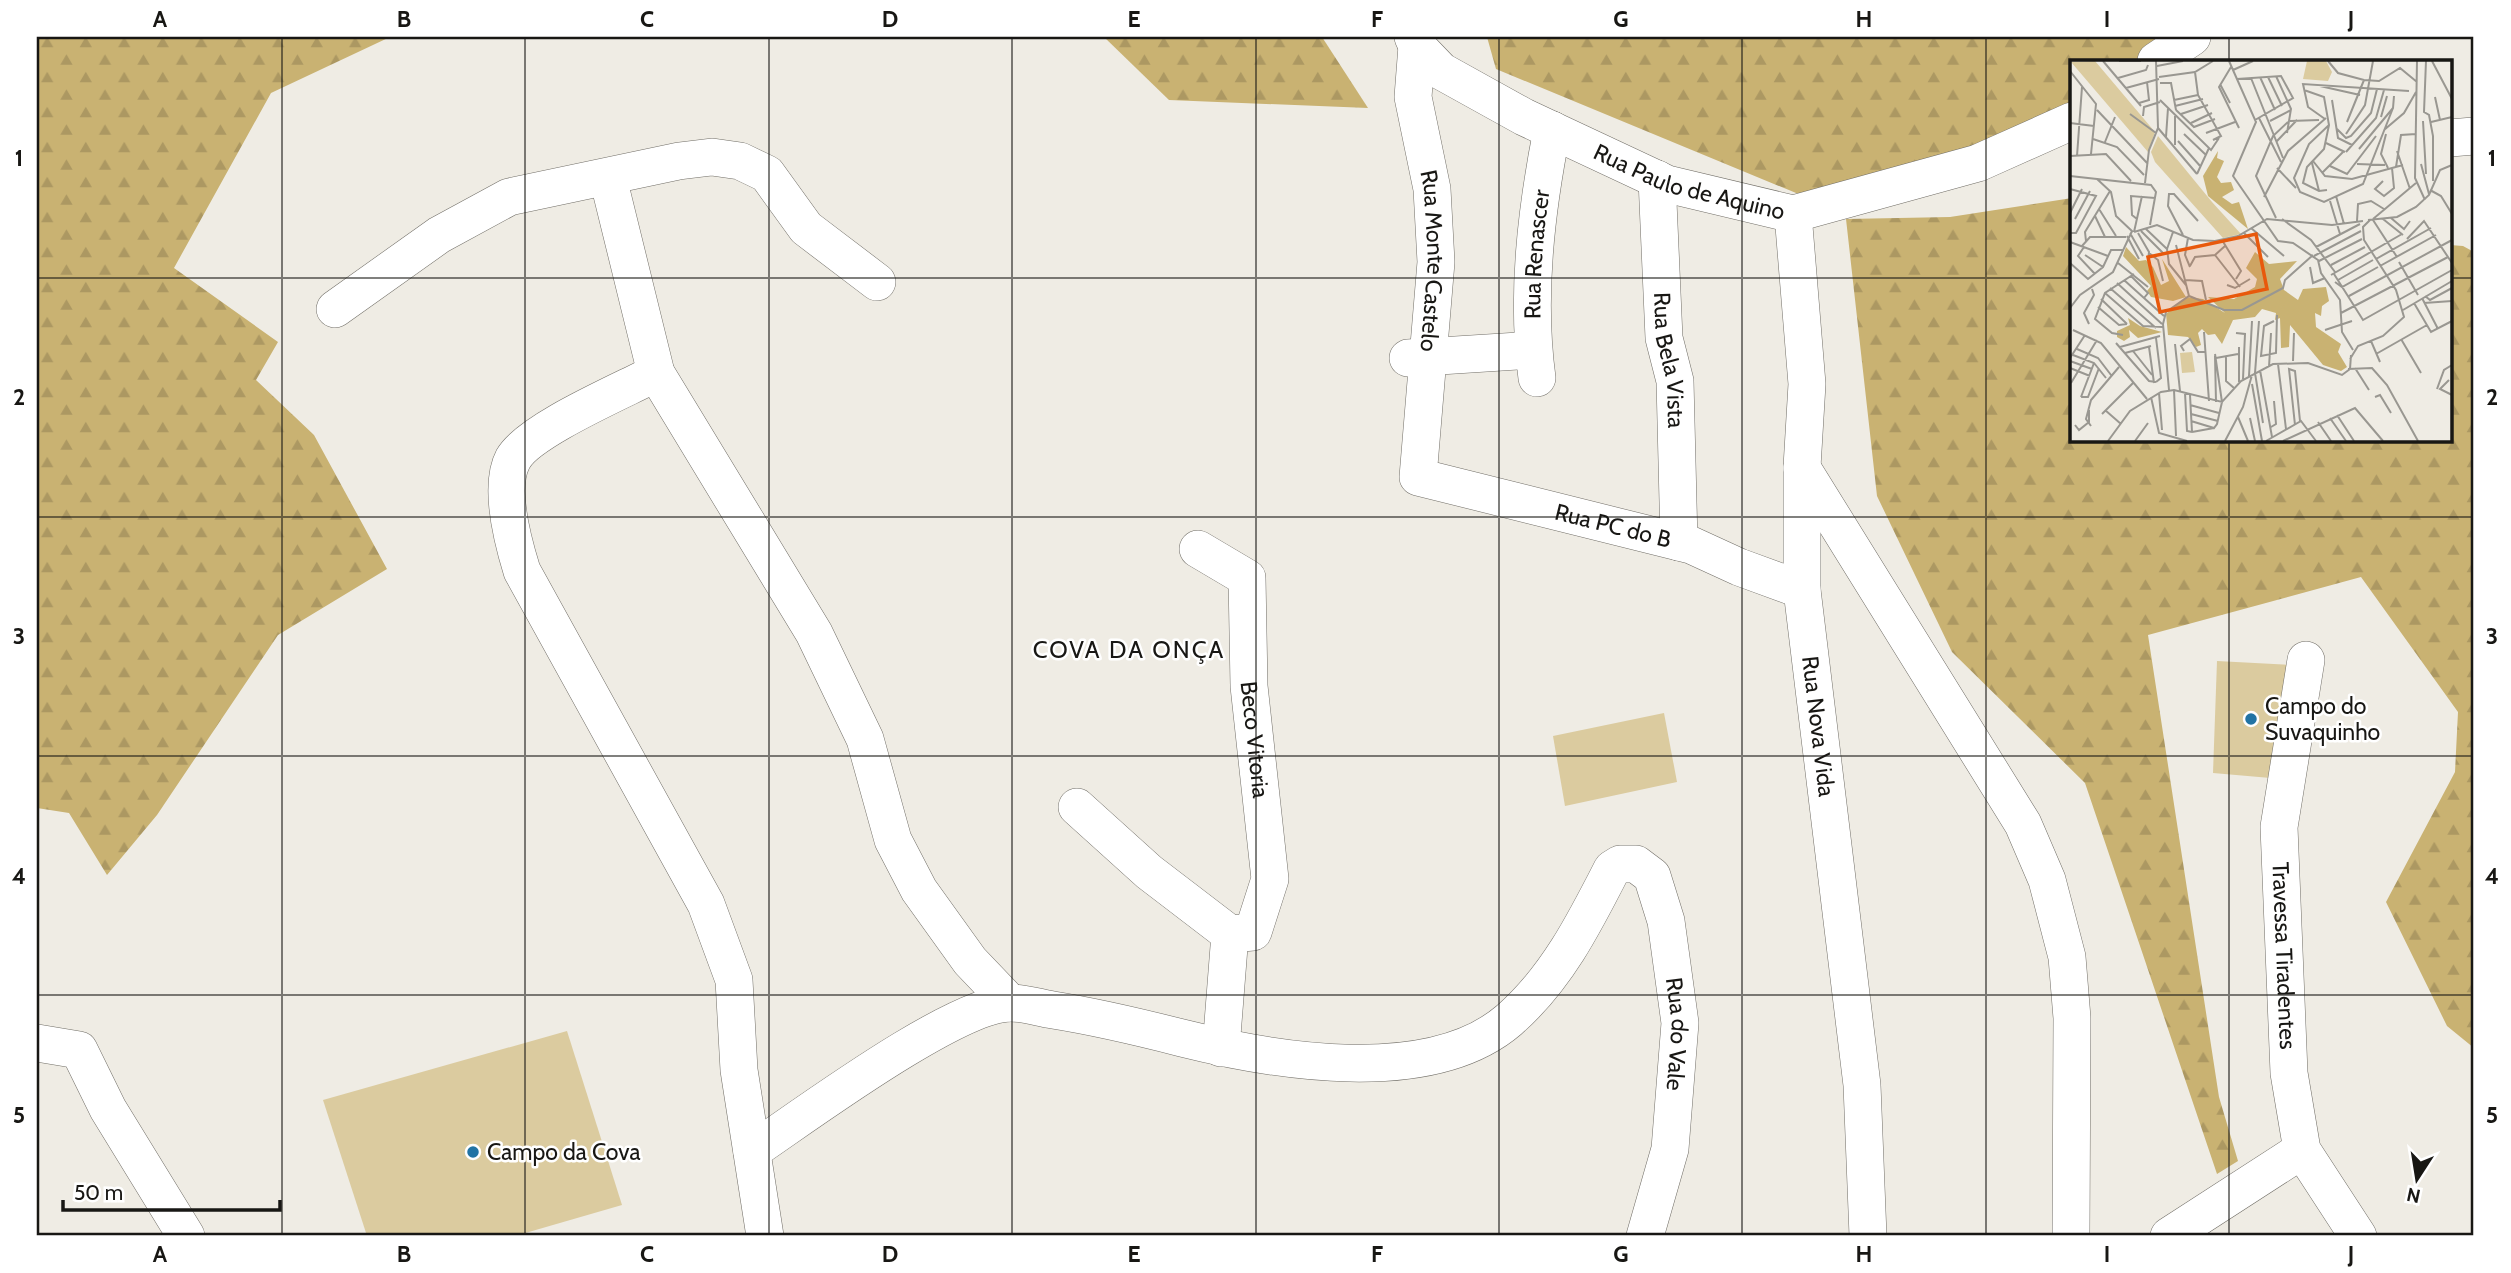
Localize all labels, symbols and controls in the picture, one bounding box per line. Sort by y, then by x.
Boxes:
text: A [153,5,168,33]
text: B [397,5,411,33]
text: C [640,5,654,33]
text: D [882,5,898,33]
text: E [1127,5,1141,33]
text: F [1371,5,1383,33]
text: G [1613,5,1629,33]
text: H [1856,5,1872,33]
text: I [2104,5,2110,33]
text: J [2347,5,2354,33]
inset map [2070,60,2452,441]
street label: Rua Paulo de Aquino [1589,138,1788,226]
text: 1 [15,144,23,172]
text: 1 [2488,144,2496,172]
street label: Rua Monte Castelo [1414,167,1450,353]
street label: Rua Renascer [1518,187,1556,319]
street label: Rua Bela Vista [1648,292,1690,428]
text: 2 [13,383,25,411]
text: 2 [2486,383,2498,411]
street label: Rua PC do B [1552,498,1674,554]
text: 3 [13,622,25,650]
text: 3 [2486,622,2498,650]
district label: COVA DA ONÇA [1033,635,1225,664]
street label: Rua Nova Vida [1796,654,1841,798]
street label: Beco Vitoria [1235,680,1275,799]
place label: Campo do Suvaquinho [2265,692,2380,746]
marker: Campo do Suvaquinho [2243,711,2259,727]
street label: Travessa Tiradentes [2266,861,2302,1050]
text: 4 [12,862,26,890]
text: 4 [2485,862,2499,890]
street label: Rua do Vale [1660,975,1694,1092]
text: 5 [13,1101,25,1129]
text: 5 [2486,1101,2498,1129]
place label: Campo da Cova [487,1138,641,1166]
marker: Campo da Cova [465,1144,481,1160]
north arrow [2382,1144,2452,1214]
scale bar [63,1168,280,1212]
text: 50 m [74,1180,123,1205]
text: N [2405,1182,2423,1208]
text: A [153,1240,168,1268]
text: B [397,1240,411,1268]
text: C [640,1240,654,1268]
text: D [882,1240,898,1268]
text: E [1127,1240,1141,1268]
text: F [1371,1240,1383,1268]
text: G [1613,1240,1629,1268]
text: H [1856,1240,1872,1268]
text: I [2104,1240,2110,1268]
text: J [2347,1240,2354,1268]

